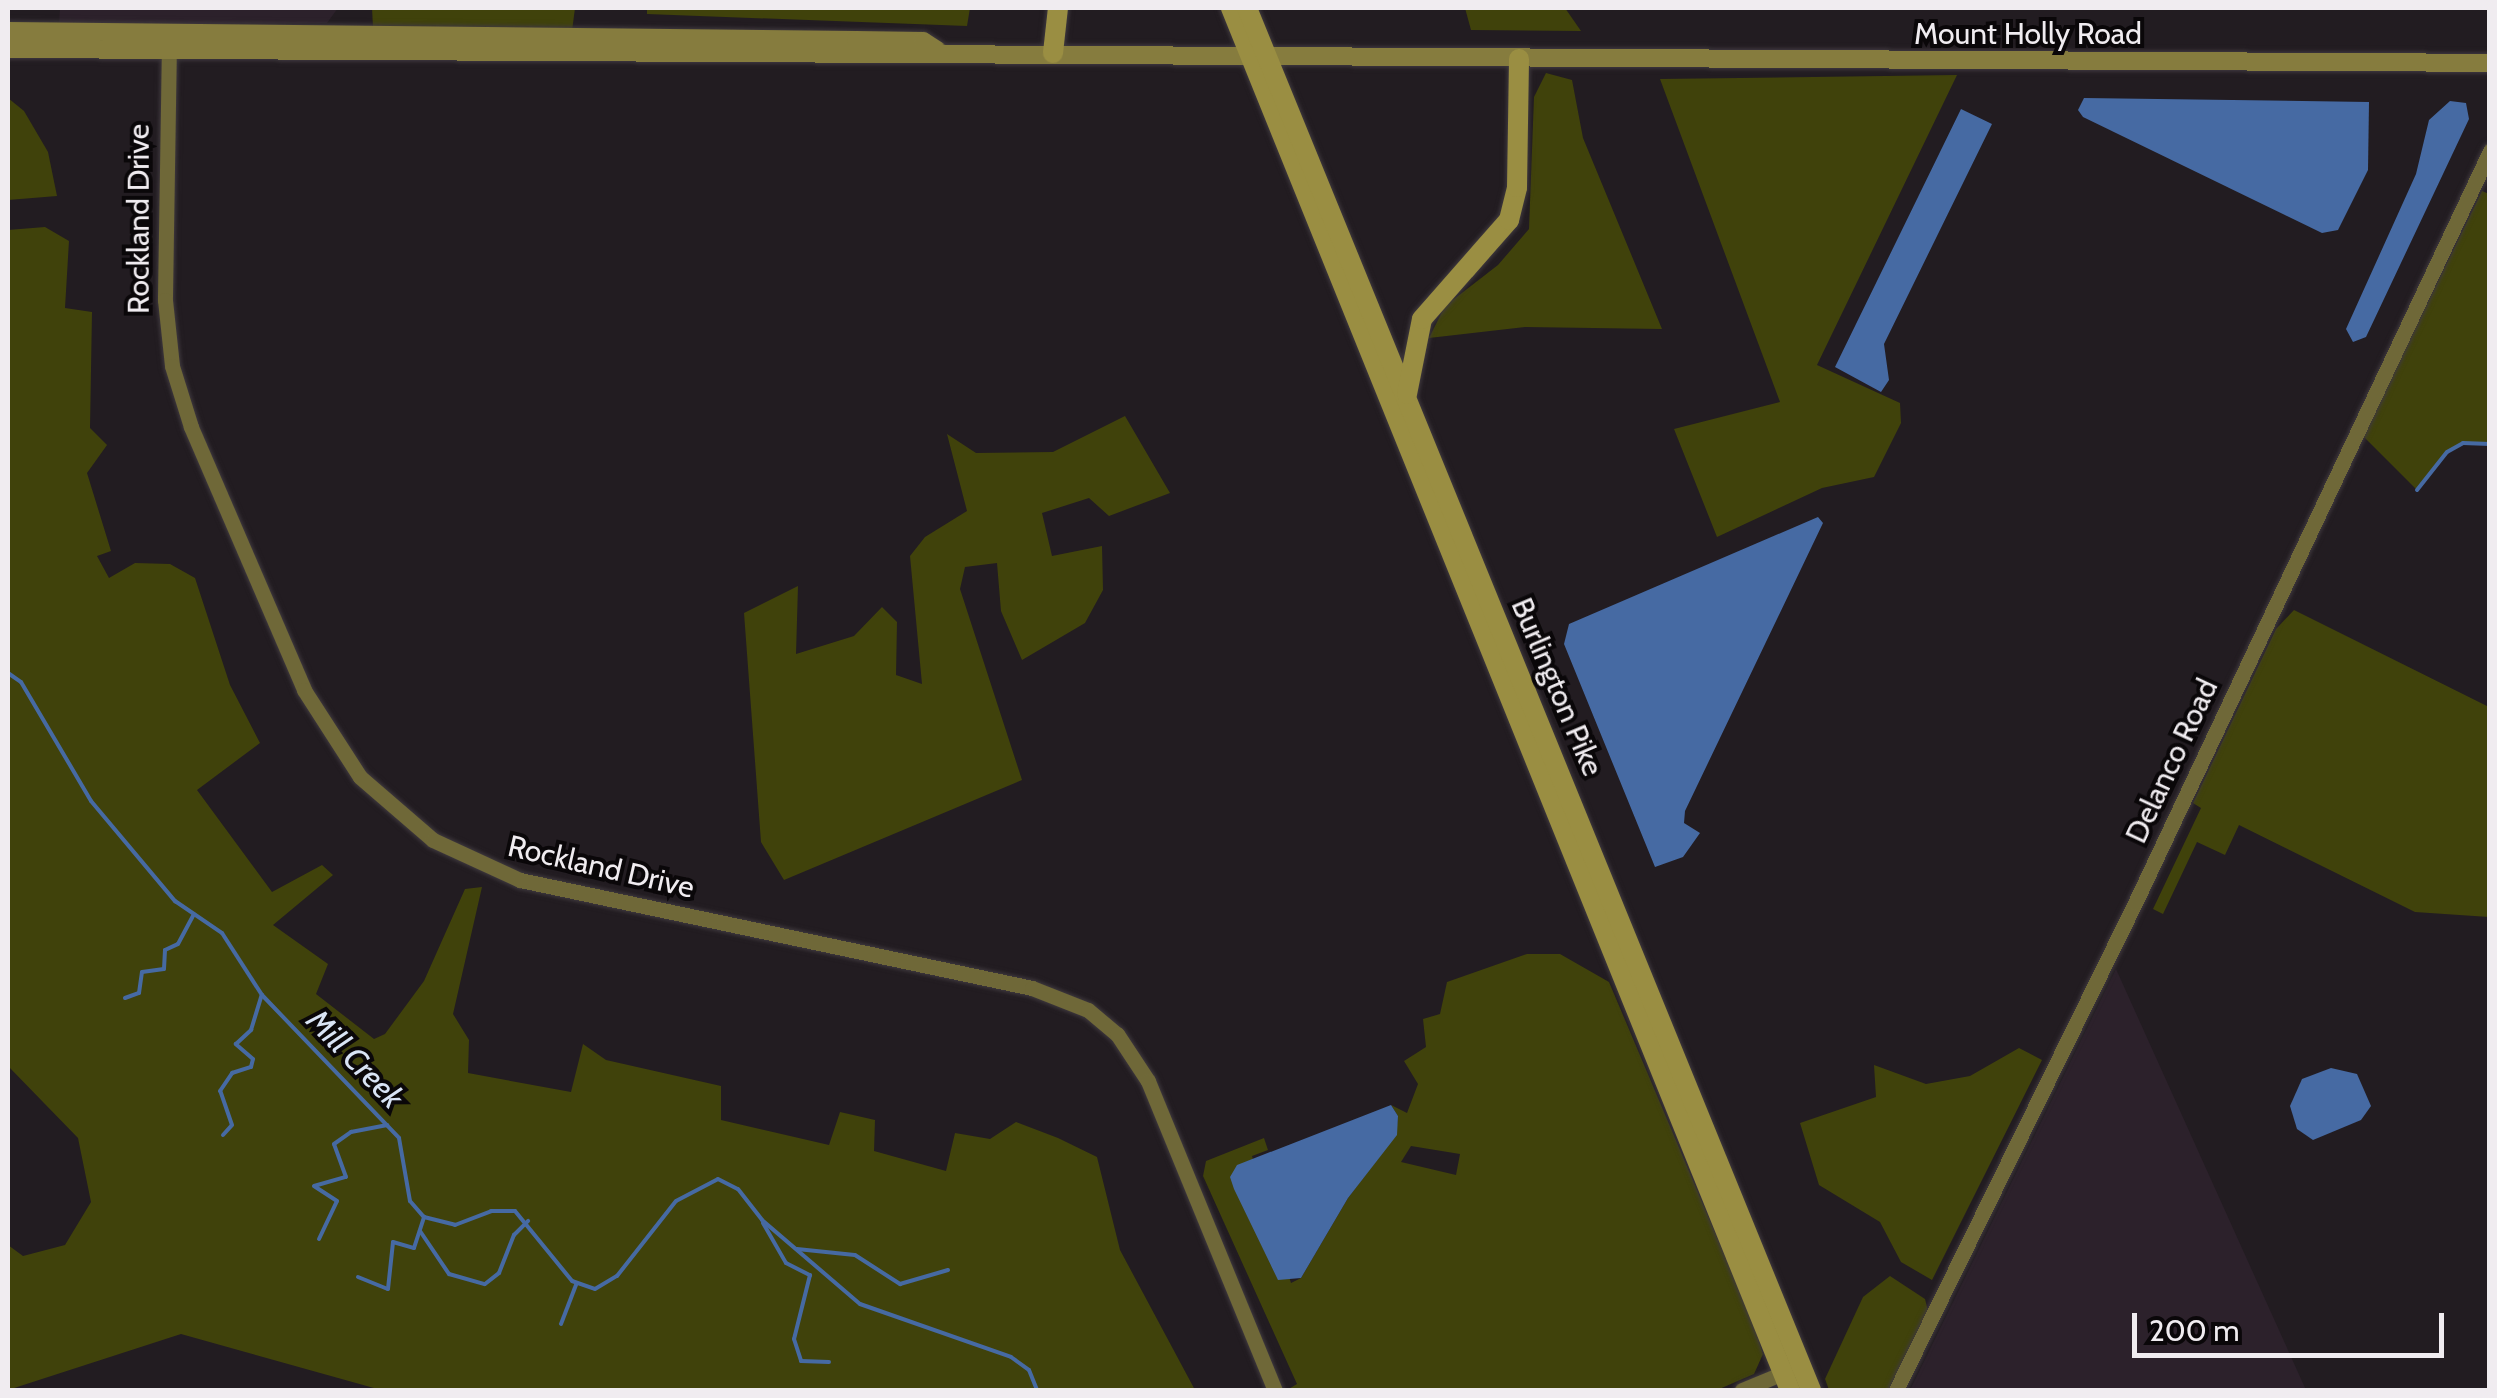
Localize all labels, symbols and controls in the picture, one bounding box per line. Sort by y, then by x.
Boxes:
street label: Mount Holly Road [1914,16,2142,52]
street label: Rockland Drive [121,124,157,314]
street label: Burlington Pike [1503,593,1611,781]
street label: Delanco Road [2118,673,2226,849]
street label: Rockland Drive [504,828,698,906]
water label: Mill Creek [299,1002,411,1116]
scale bar [2137,1293,2450,1355]
text: 200 m [2149,1312,2240,1349]

